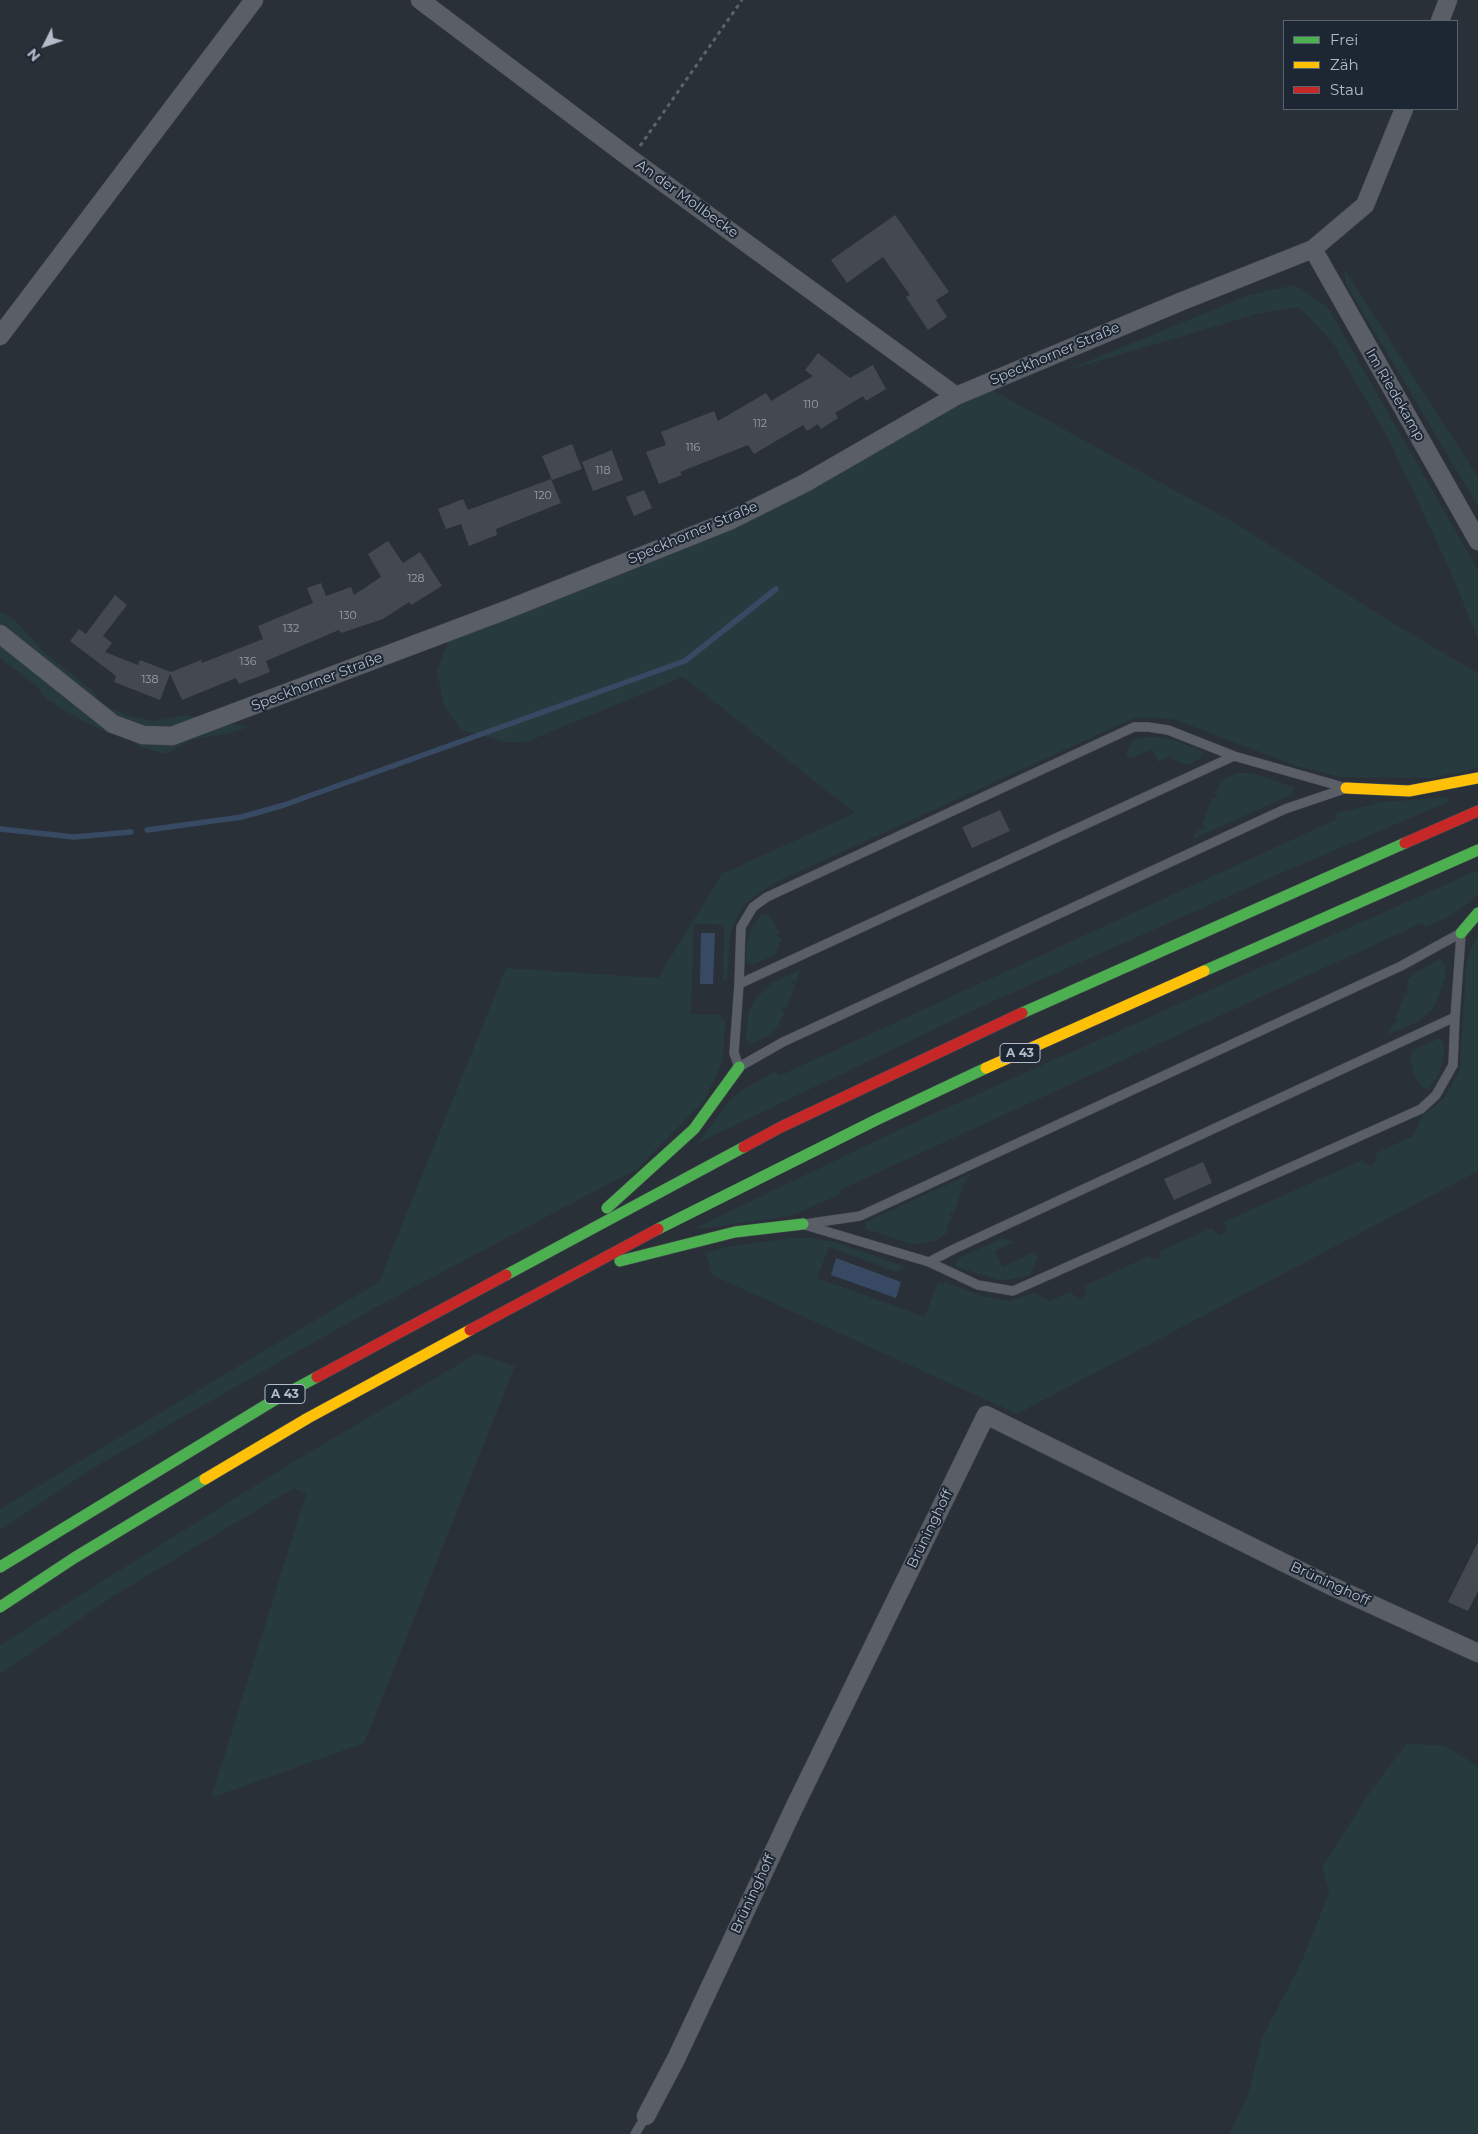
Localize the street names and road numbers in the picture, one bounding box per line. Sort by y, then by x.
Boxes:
street label: An der Mollbecke [633,156,741,242]
street label: Speckhorner Straße [988,319,1122,389]
street label: Im Riedekamp [1362,346,1428,444]
street label: Speckhorner Straße [626,498,760,568]
street label: Speckhorner Straße [249,649,385,715]
road number: A 43 [1000,1044,1040,1062]
road number: A 43 [265,1385,305,1404]
street label: Brüninghoff [904,1487,956,1571]
street label: Brüninghoff [1288,1558,1372,1610]
street label: Brüninghoff [727,1852,779,1936]

